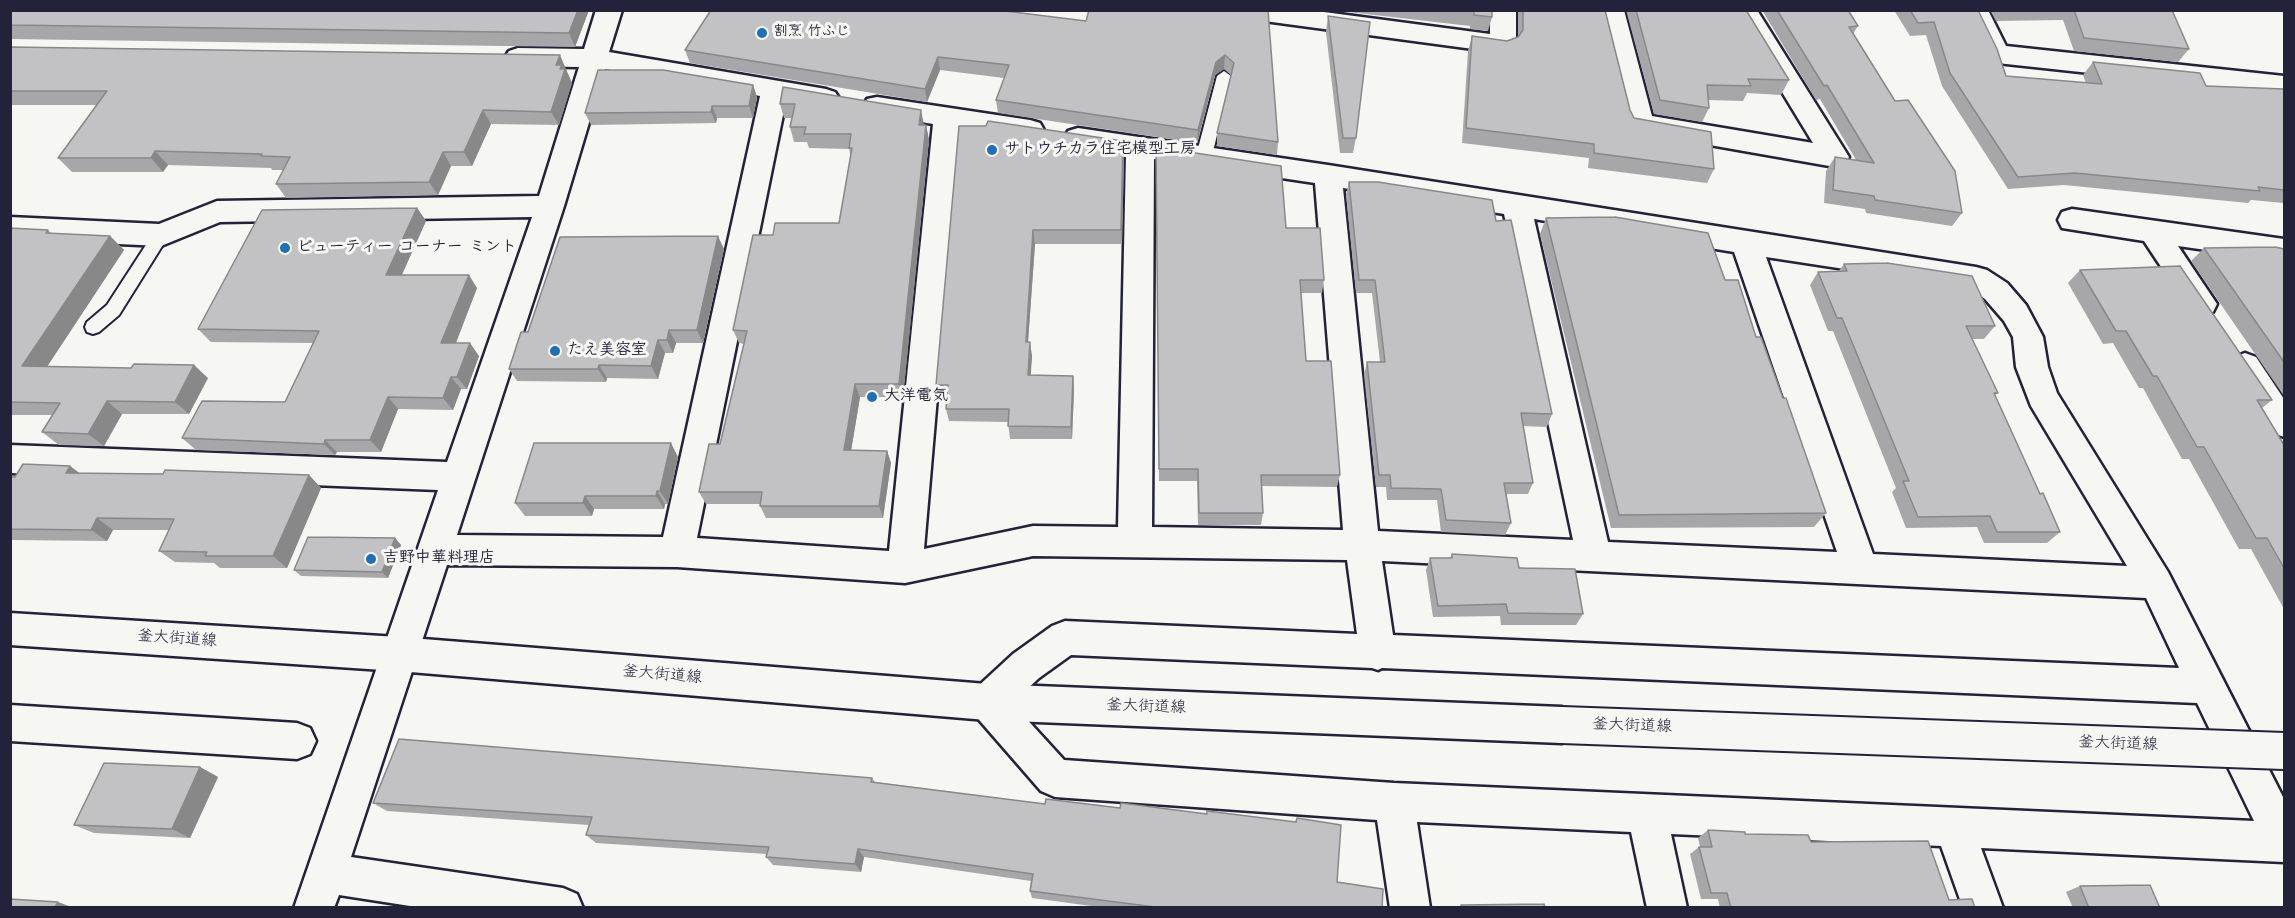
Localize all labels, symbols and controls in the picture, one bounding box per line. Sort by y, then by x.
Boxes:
place label: 割烹 竹ふじ [774,25,849,41]
marker: 割烹 竹ふじ [755,26,769,40]
place label: サトウチカラ住宅模型工房 [1004,140,1196,160]
marker: サトウチカラ住宅模型工房 [985,143,999,157]
place label: ビューティー コーナー ミント [297,238,517,258]
marker: ビューティー コーナー ミント [278,241,292,255]
place label: たえ美容室 [567,341,647,361]
marker: たえ美容室 [548,344,562,358]
place label: 大洋電気 [884,387,948,407]
marker: 大洋電気 [865,390,879,404]
place label: 吉野中華料理店 [383,549,495,569]
marker: 吉野中華料理店 [364,552,378,566]
street label: 釜大街道線 [136,628,218,652]
street label: 釜大街道線 [621,663,703,689]
street label: 釜大街道線 [1106,697,1186,719]
street label: 釜大街道線 [1592,716,1672,738]
street label: 釜大街道線 [2078,734,2158,756]

